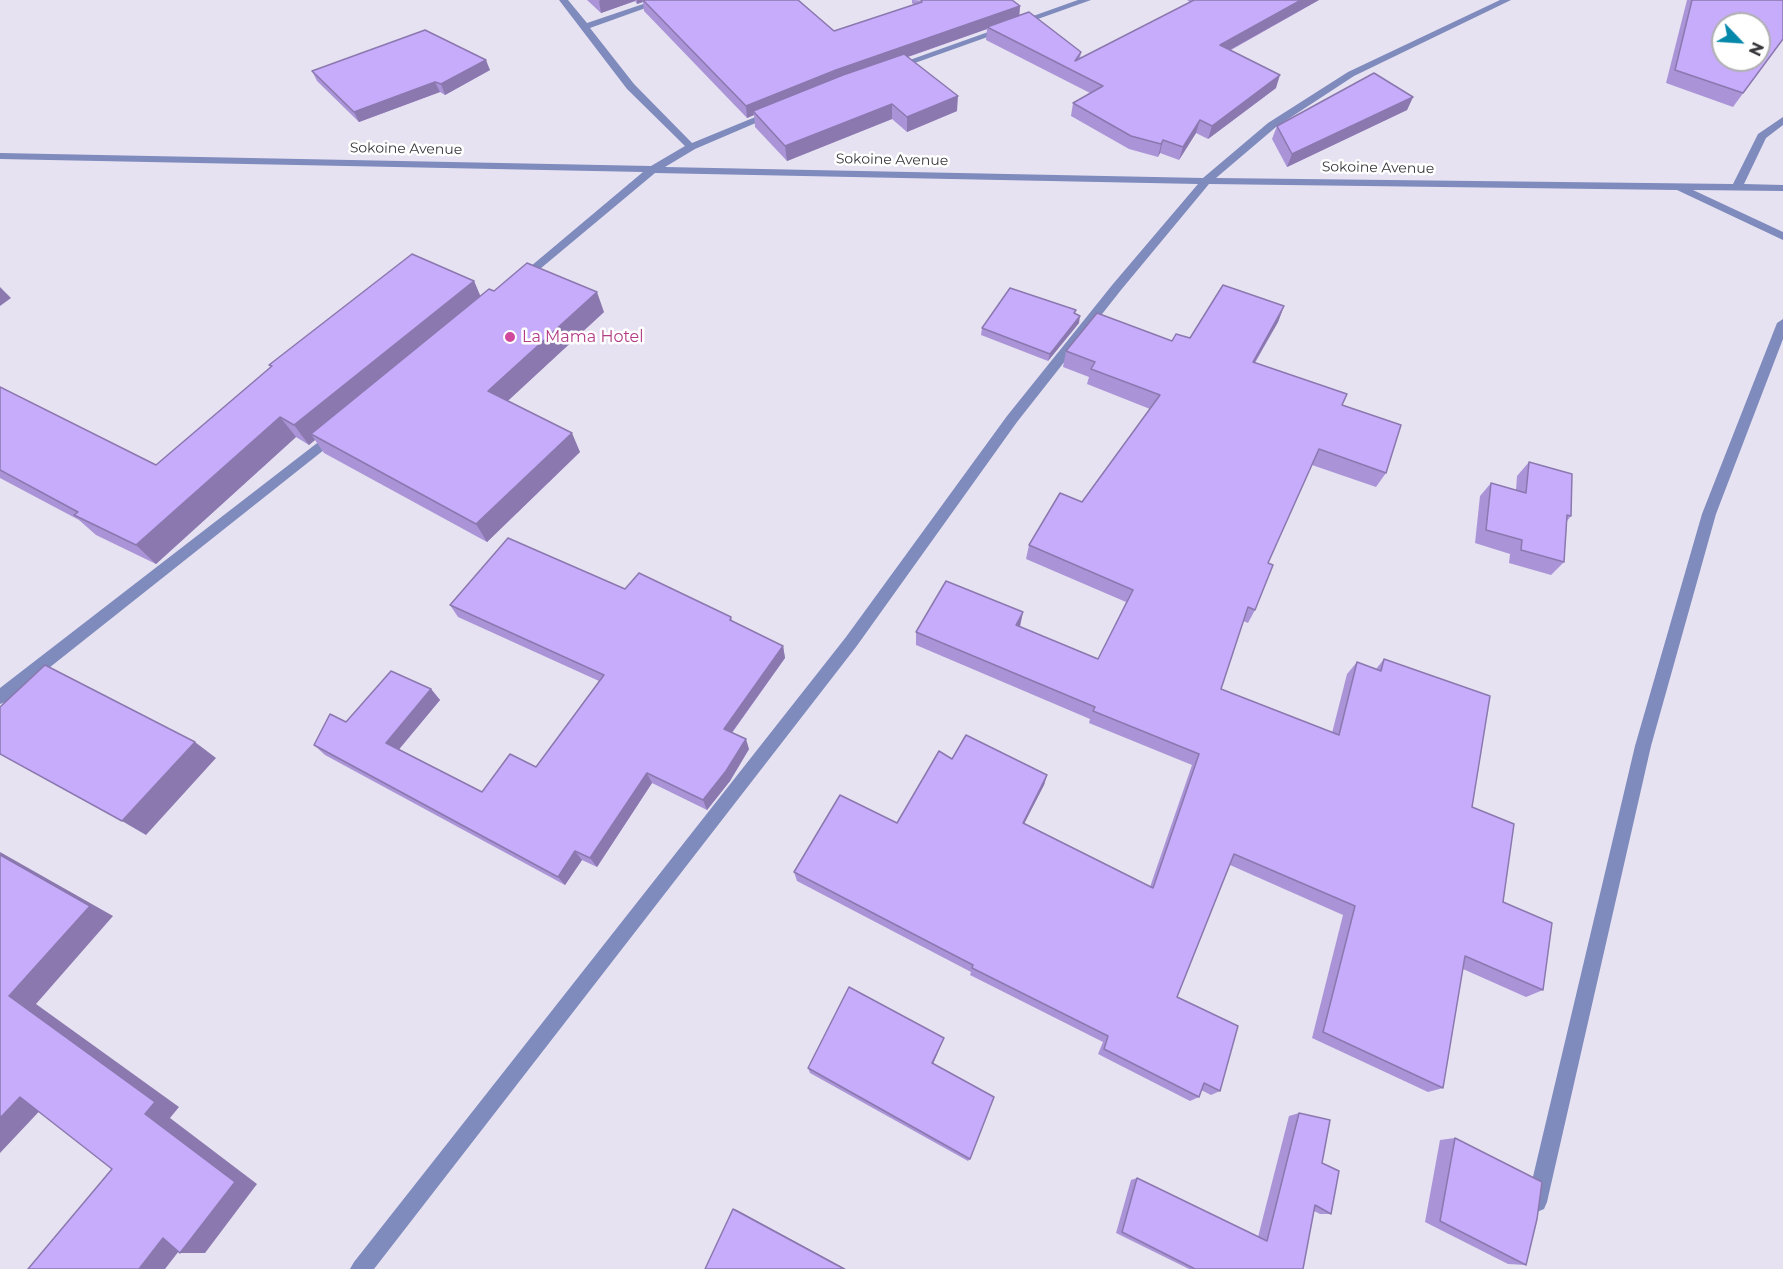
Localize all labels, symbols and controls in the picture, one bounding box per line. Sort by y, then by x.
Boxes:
north arrow [1711,12,1771,72]
text: N [1745,39,1767,59]
street label: Sokoine Avenue [350,140,462,158]
street label: Sokoine Avenue [836,151,948,169]
street label: Sokoine Avenue [1322,159,1434,177]
place label: La Mama Hotel [522,327,644,347]
marker: La Mama Hotel [503,330,517,344]

